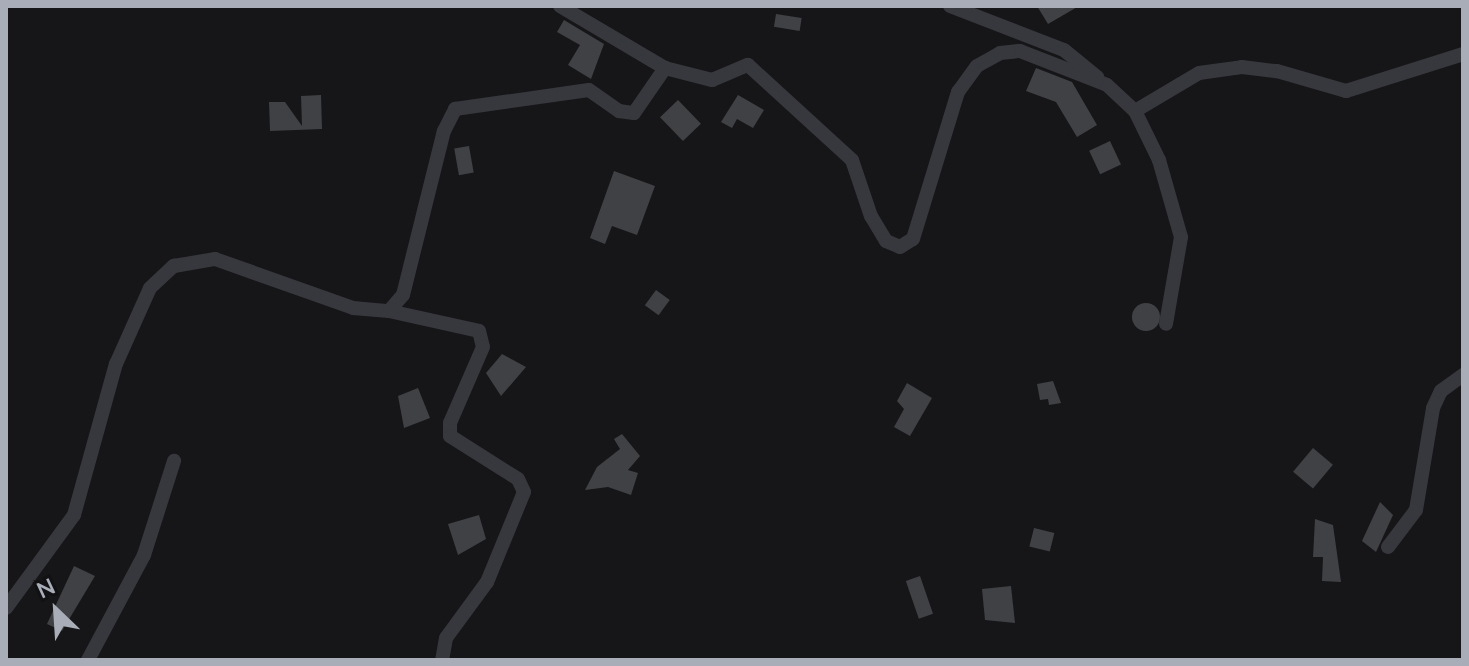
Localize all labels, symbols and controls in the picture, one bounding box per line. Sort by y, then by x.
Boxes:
north arrow [16,570,96,650]
text: N [32,572,59,604]

